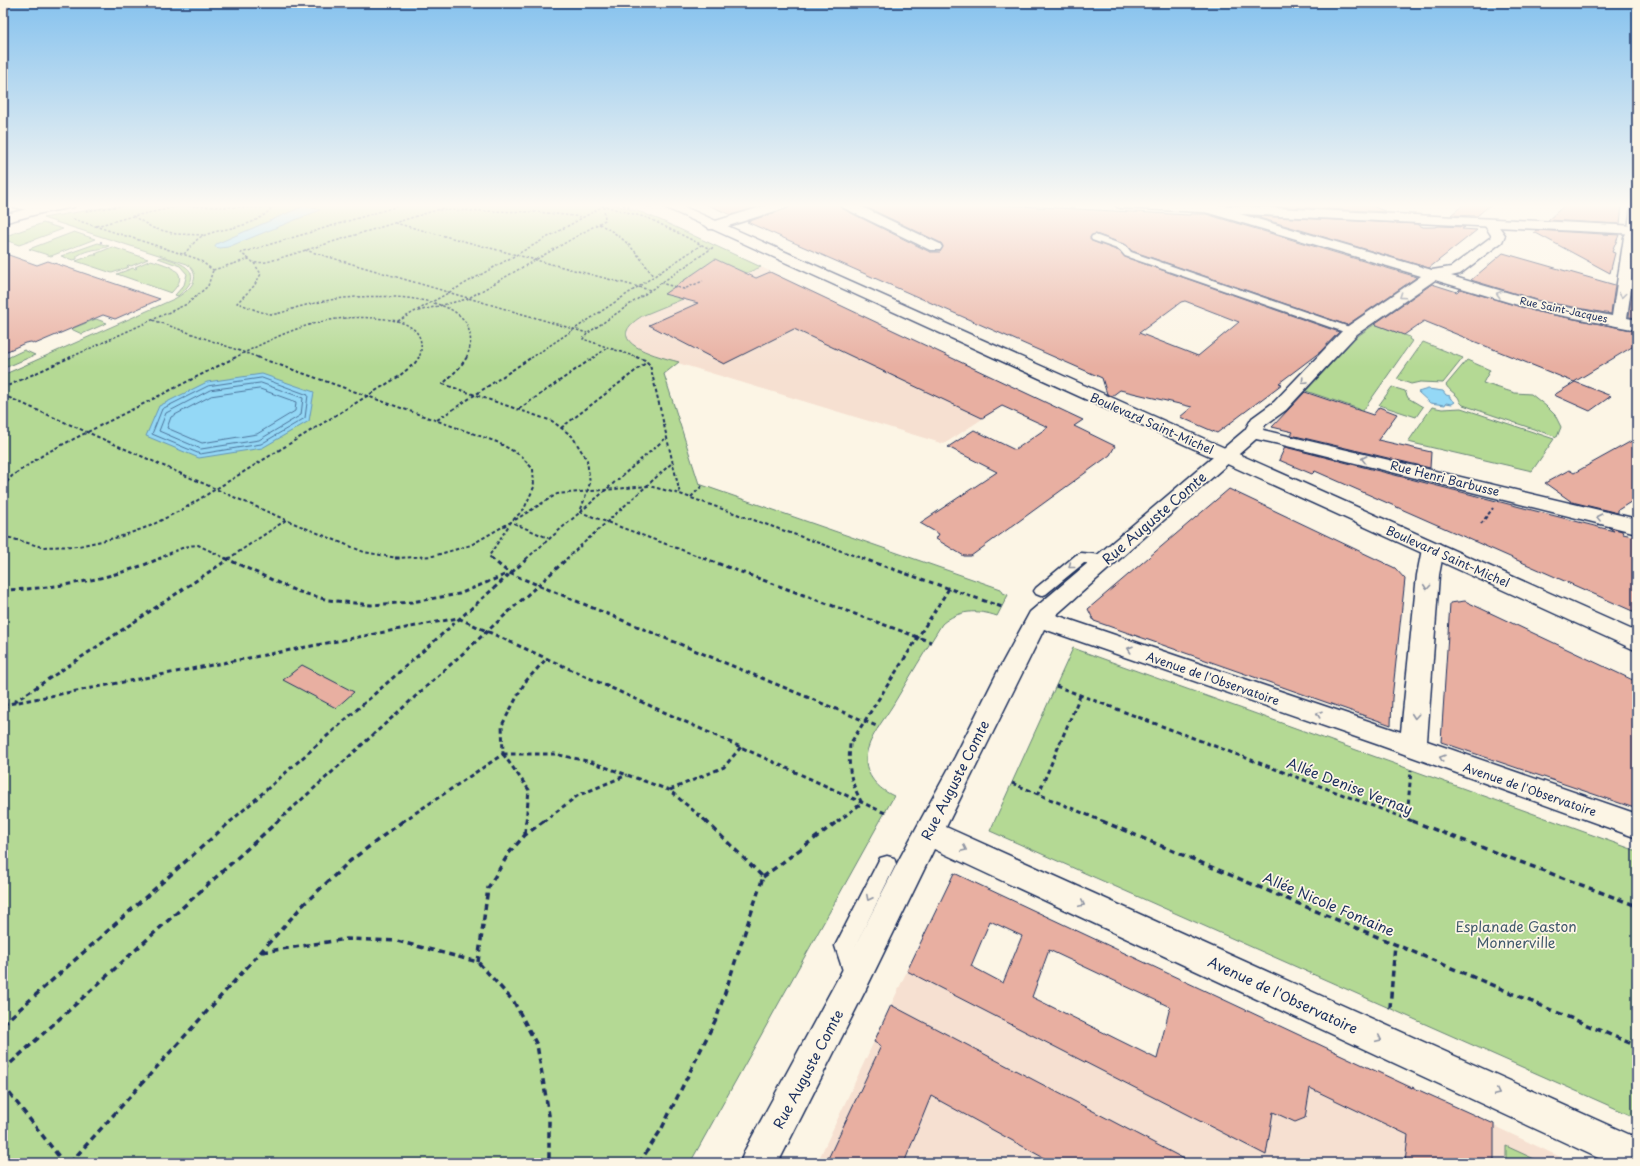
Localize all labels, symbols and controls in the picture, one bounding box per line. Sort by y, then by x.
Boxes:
one-way arrow [1496,290,1503,298]
one-way arrow [1399,291,1406,298]
street label: Rue Saint-Jacques [1519,292,1610,326]
one-way arrow [1618,292,1627,298]
one-way arrow [1301,376,1308,383]
street label: Boulevard Saint-Michel [1087,388,1217,458]
one-way arrow [1361,455,1367,463]
street label: Rue Henri Barbusse [1389,456,1501,500]
street label: Rue Auguste Comte [1097,467,1211,569]
one-way arrow [1596,513,1603,522]
street label: Boulevard Saint-Michel [1383,521,1513,591]
one-way arrow [1069,562,1076,569]
one-way arrow [1423,584,1432,590]
one-way arrow [1127,645,1134,654]
street label: Avenue de l'Observatoire [1144,647,1282,709]
one-way arrow [1316,711,1323,719]
one-way arrow [1411,713,1420,719]
street label: Rue Auguste Comte [916,716,994,844]
street label: Allée Denise Vernay [1284,752,1416,820]
one-way arrow [1438,754,1445,762]
street label: Avenue de l'Observatoire [1461,758,1599,820]
one-way arrow [960,845,967,853]
street label: Allée Nicole Fontaine [1260,867,1398,941]
one-way arrow [866,894,874,902]
one-way arrow [1079,899,1086,907]
park label: Esplanade Gaston Monnerville [1455,916,1577,953]
street label: Avenue de l'Observatoire [1205,951,1361,1039]
street label: Rue Auguste Comte [768,1006,848,1132]
one-way arrow [1374,1034,1382,1042]
one-way arrow [1493,1088,1500,1096]

